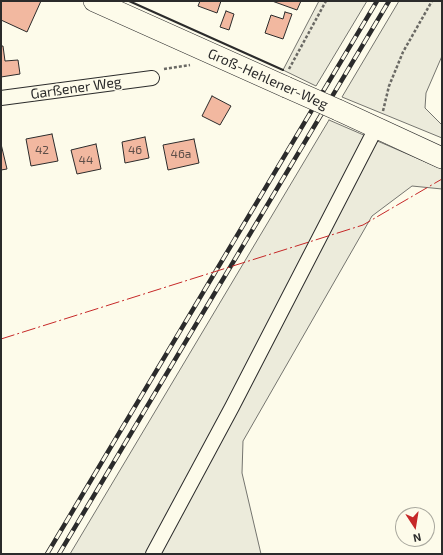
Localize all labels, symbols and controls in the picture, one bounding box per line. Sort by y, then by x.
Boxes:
street label: Groß-Hehlener-Weg [205,45,331,113]
street label: Garßener Weg [29,73,123,103]
house number: 42 [35,143,49,157]
house number: 46 [128,143,142,157]
house number: 46a [171,147,191,161]
house number: 44 [79,153,93,167]
north arrow [395,507,435,547]
text: N [412,531,423,545]

